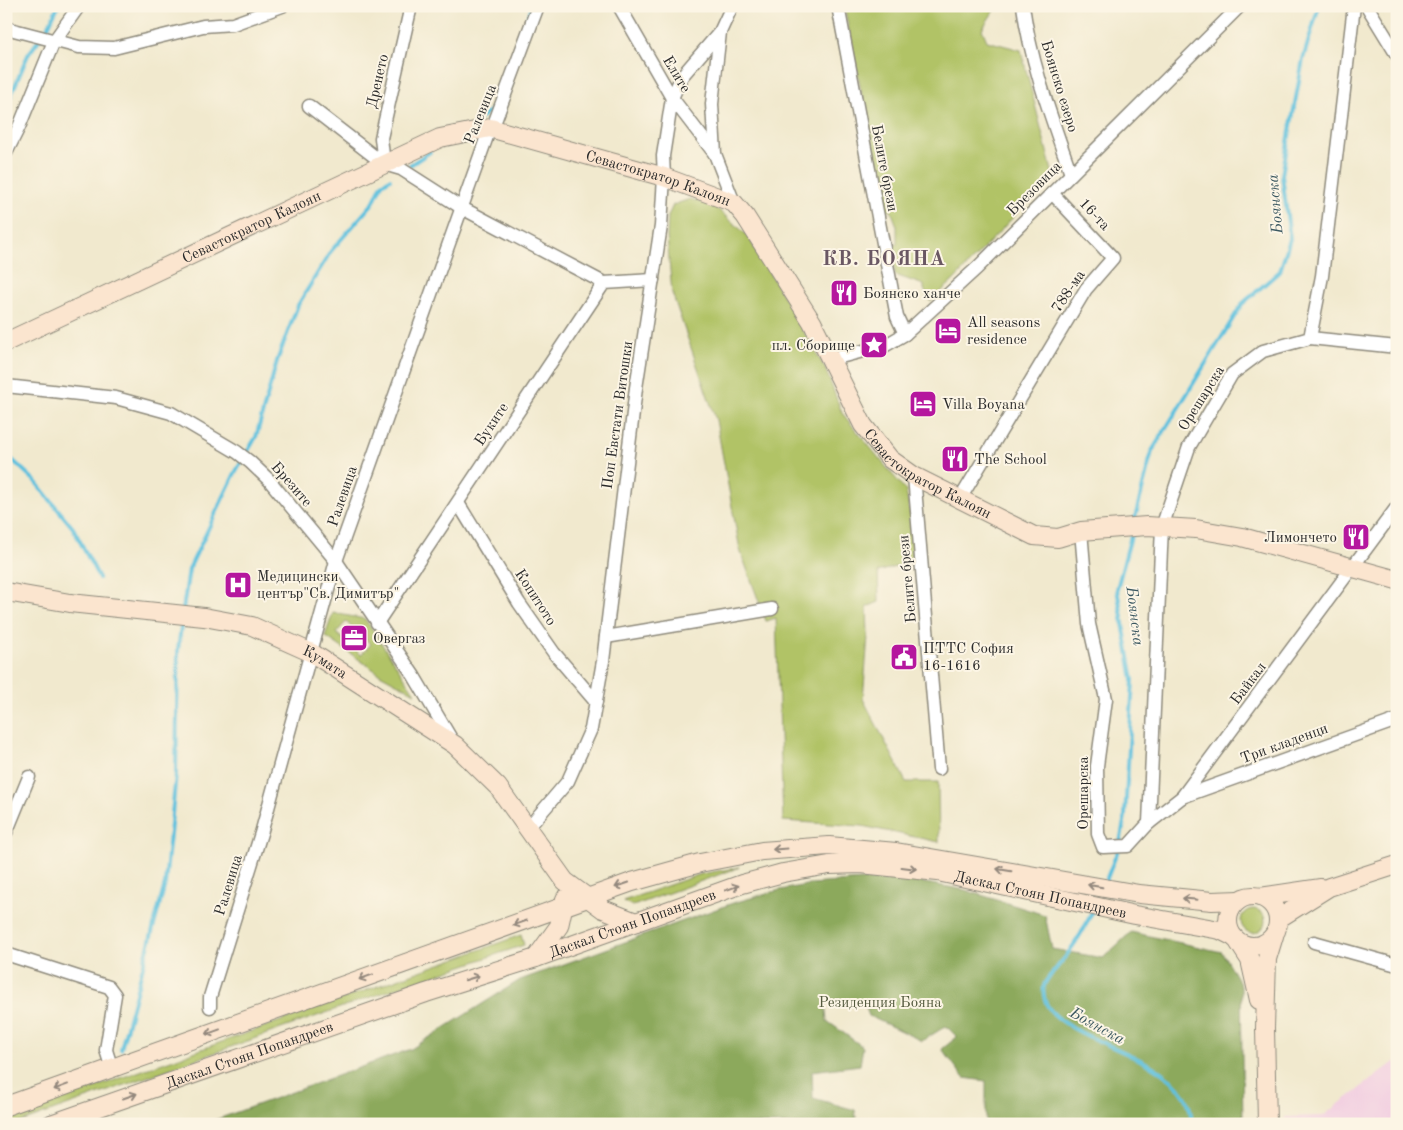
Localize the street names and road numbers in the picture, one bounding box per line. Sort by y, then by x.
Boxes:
street label: Боянско езеро [1037,39,1080,134]
street label: Дренето [365,53,392,110]
street label: Елите [659,54,692,96]
street label: Ралевица [463,82,500,147]
street label: Белите брези [868,124,899,213]
street label: Севастократор Калоян [584,149,732,210]
street label: Брезовица [1005,159,1066,219]
street label: Севастократор Калоян [180,189,324,267]
street label: 16-та [1076,196,1113,234]
street label: 788-ма [1050,267,1089,316]
street label: Поп Евстати Витошки [601,340,636,490]
street label: Орешарска [1176,363,1228,434]
street label: Буките [473,401,512,449]
street label: Севастократор Калоян [860,427,993,522]
street label: Брезите [268,460,314,510]
street label: Ралевица [326,464,361,529]
street label: Белите брези [897,534,920,623]
street label: Копитото [511,567,558,629]
street label: Кумата [300,644,350,683]
street label: Байкал [1229,660,1270,708]
street label: Три кладенци [1239,722,1330,767]
street label: Орешарска [1077,756,1092,830]
street label: Ралевица [213,853,246,918]
street label: Даскал Стоян Попандреев [953,870,1128,922]
street label: Даскал Стоян Попандреев [547,888,718,962]
street label: Даскал Стоян Попандреев [164,1020,335,1092]

